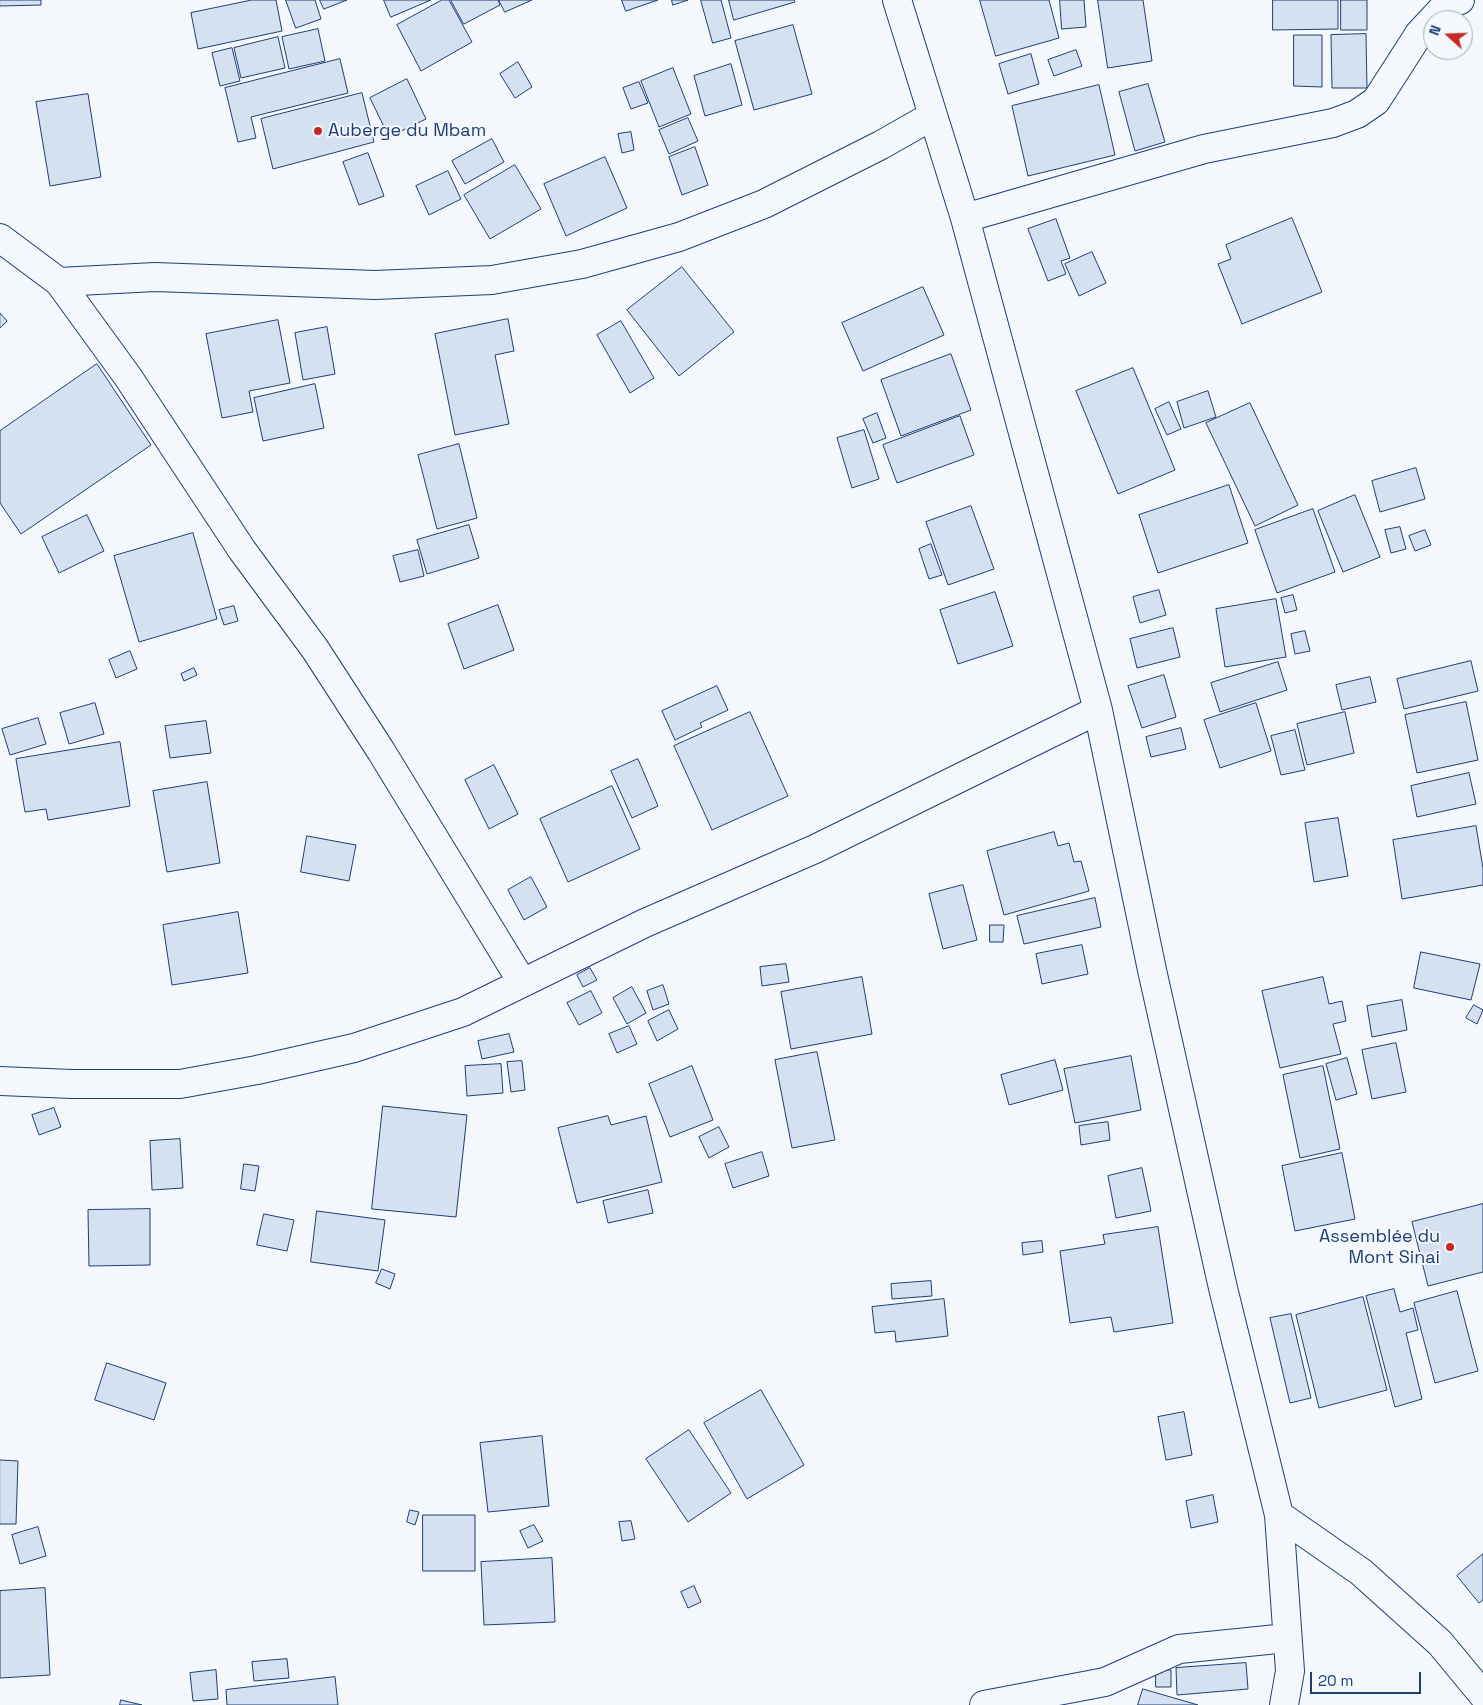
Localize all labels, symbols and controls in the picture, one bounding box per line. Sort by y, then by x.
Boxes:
north arrow [1423,10,1473,60]
text: N [1425,23,1445,38]
place label: Auberge du Mbam [328,120,486,142]
marker: Auberge du Mbam [312,125,324,137]
place label: Assemblée du Mont Sinai [1319,1226,1440,1268]
marker: Assemblée du Mont Sinai [1444,1241,1456,1253]
scale bar [1313,1662,1424,1694]
text: 20 m [1318,1671,1353,1690]

